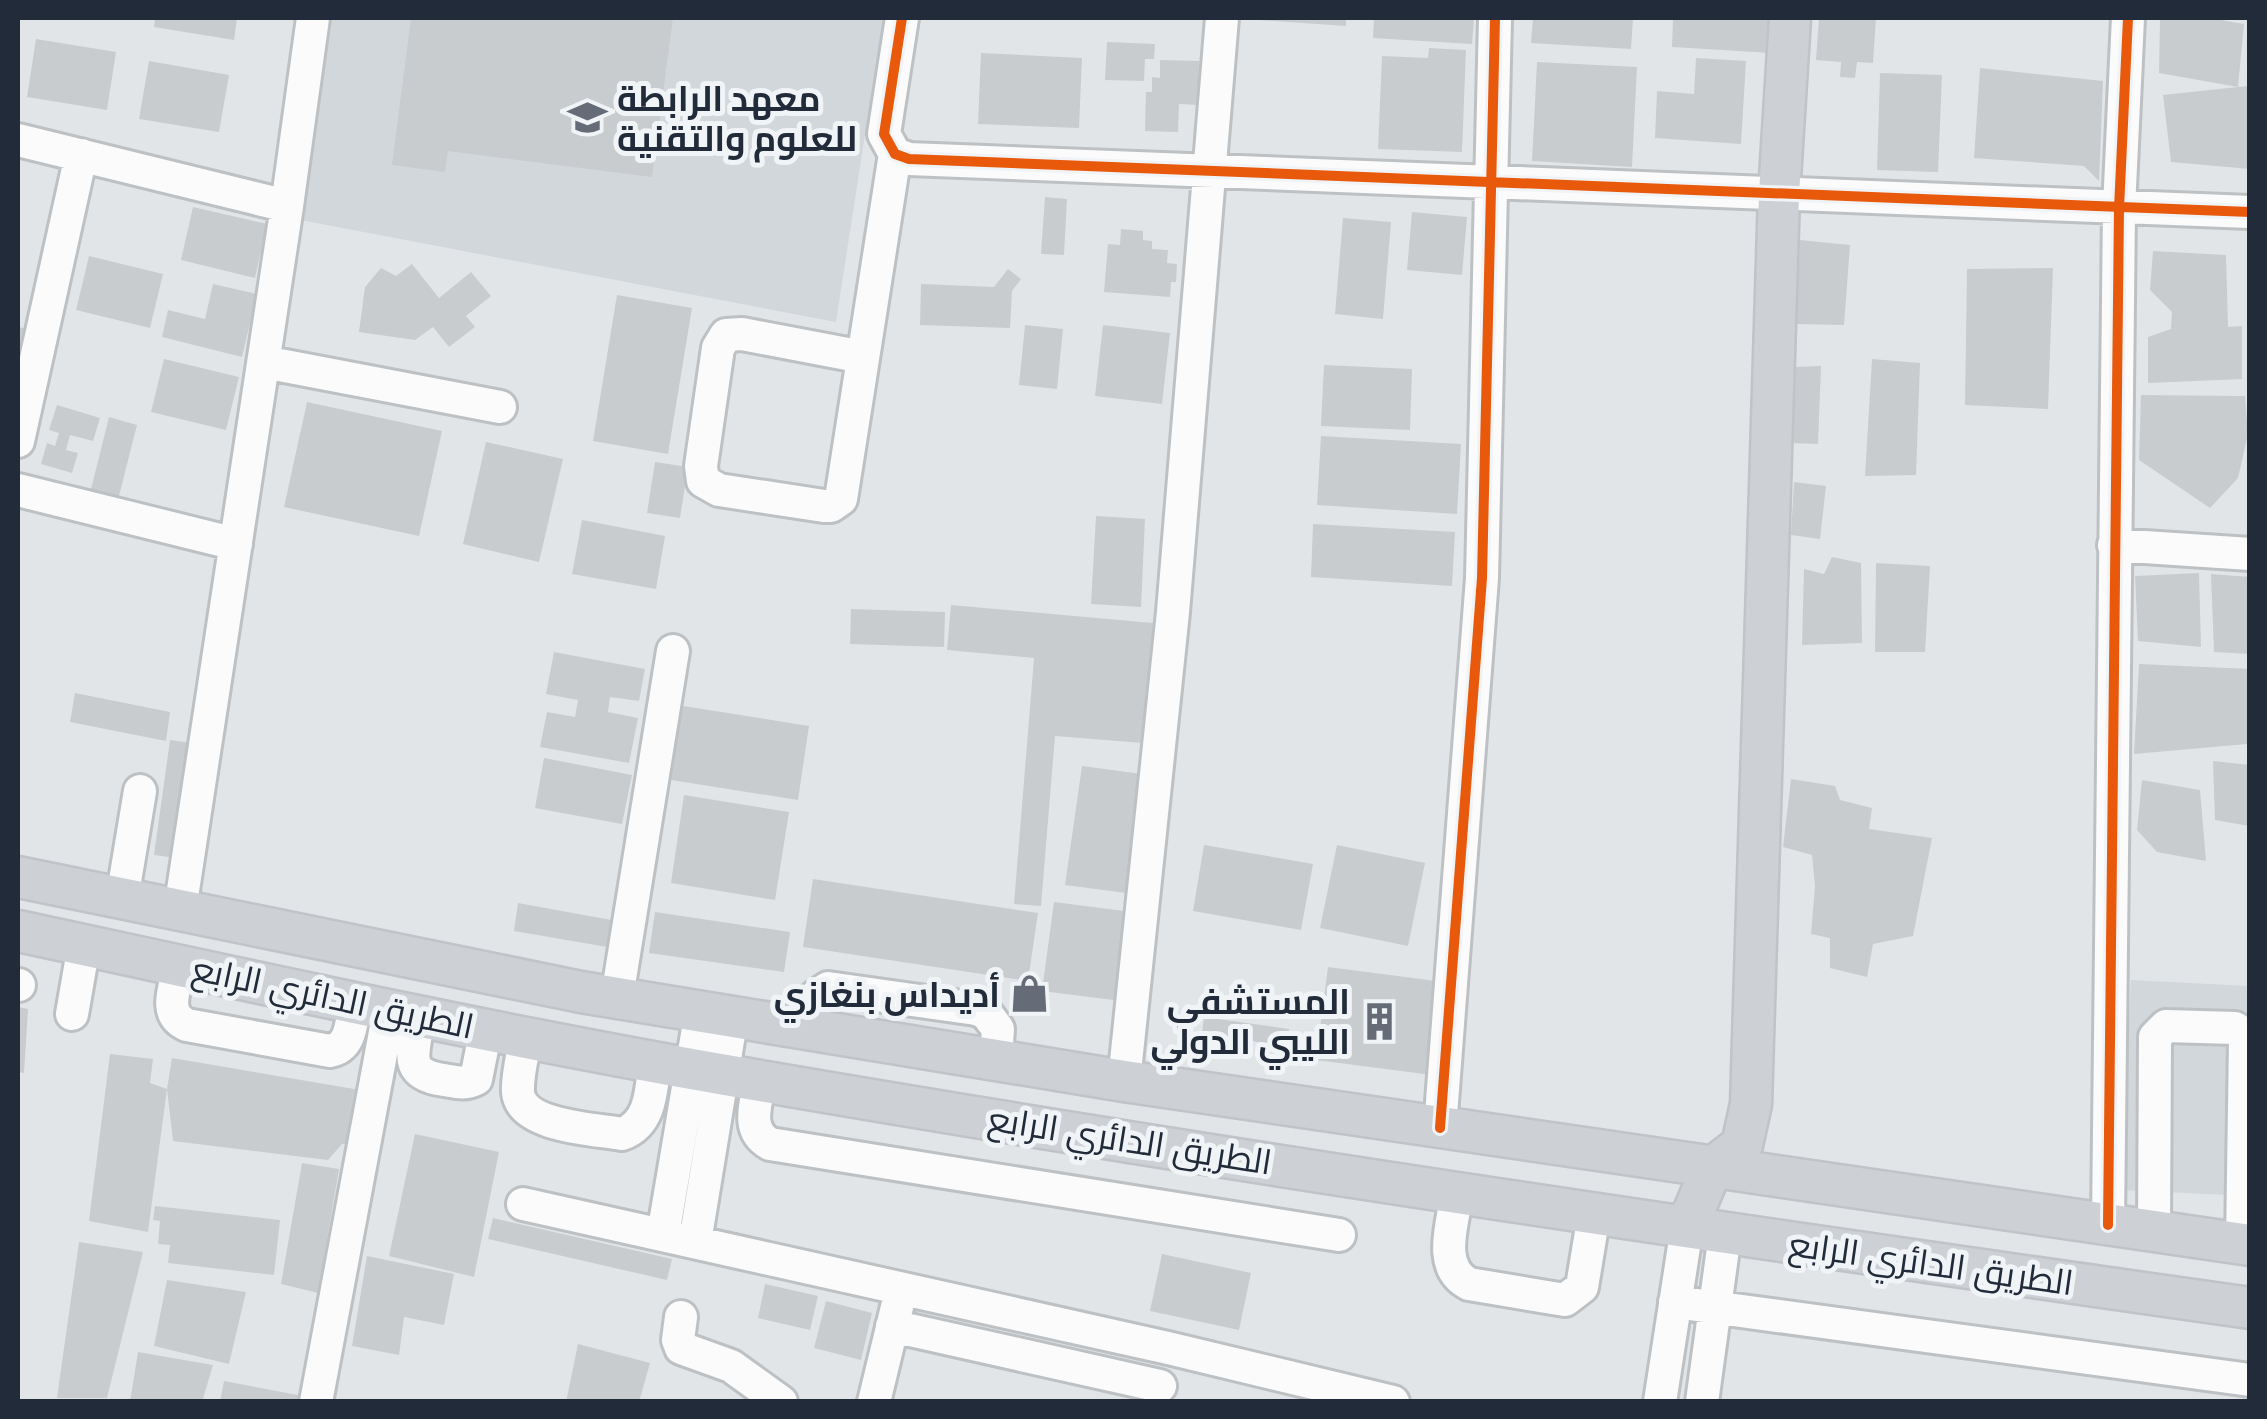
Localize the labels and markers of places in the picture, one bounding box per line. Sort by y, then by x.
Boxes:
place label: معهد الرابطة للعلوم والتقنية [617,74,857,163]
school or university icon: معهد الرابطة للعلوم والتقنية [566,97,608,139]
place label: أديداس بنغازي [774,970,1000,1023]
shop icon: أديداس بنغازي [1009,973,1051,1015]
place label: المستشفي الليبي الدولي [1150,977,1350,1070]
building icon: المستشفي الليبي الدولي [1359,1000,1401,1042]

